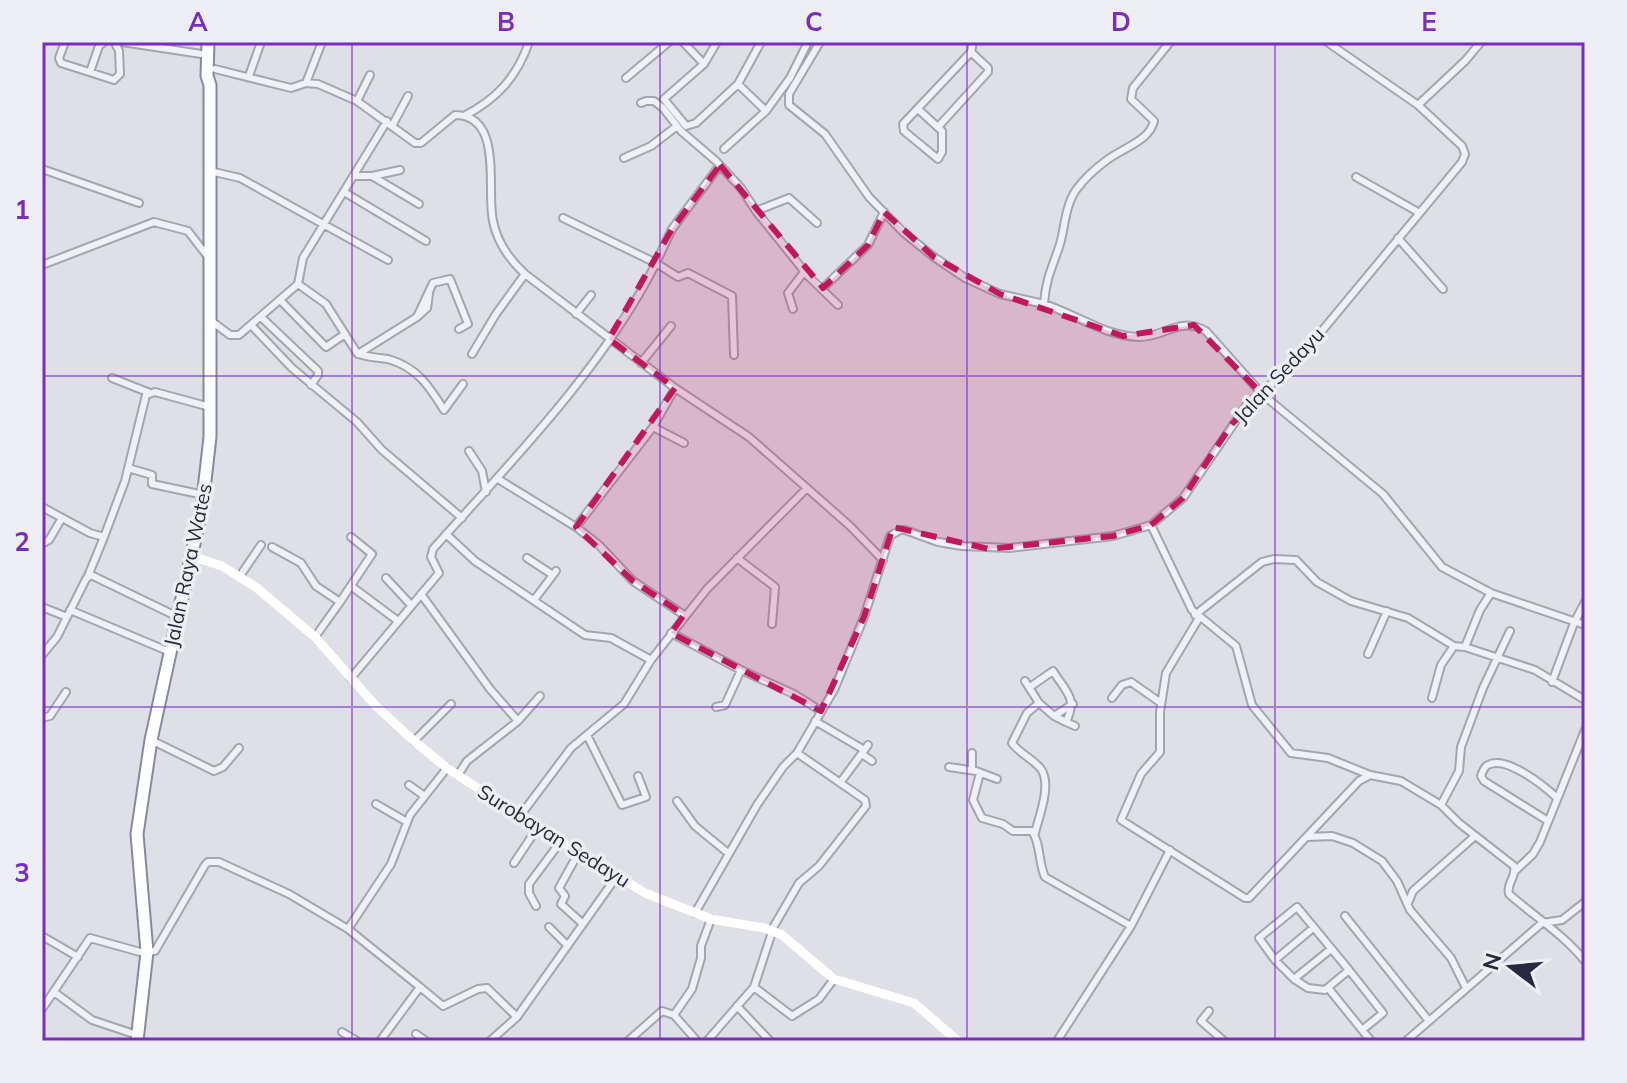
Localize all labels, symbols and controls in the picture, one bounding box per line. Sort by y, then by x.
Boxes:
text: A [188,5,208,38]
text: B [497,5,515,38]
text: C [805,5,823,38]
text: D [1111,5,1131,38]
text: E [1421,5,1437,38]
text: 1 [14,193,30,226]
street label: Jalan Sedayu [1228,322,1329,428]
street label: Jalan Raya Wates [158,481,217,649]
text: 2 [14,525,30,558]
street label: Surobayan Sedayu [473,779,635,893]
text: 3 [14,856,30,889]
north arrow [1471,927,1551,1007]
text: N [1476,950,1508,973]

